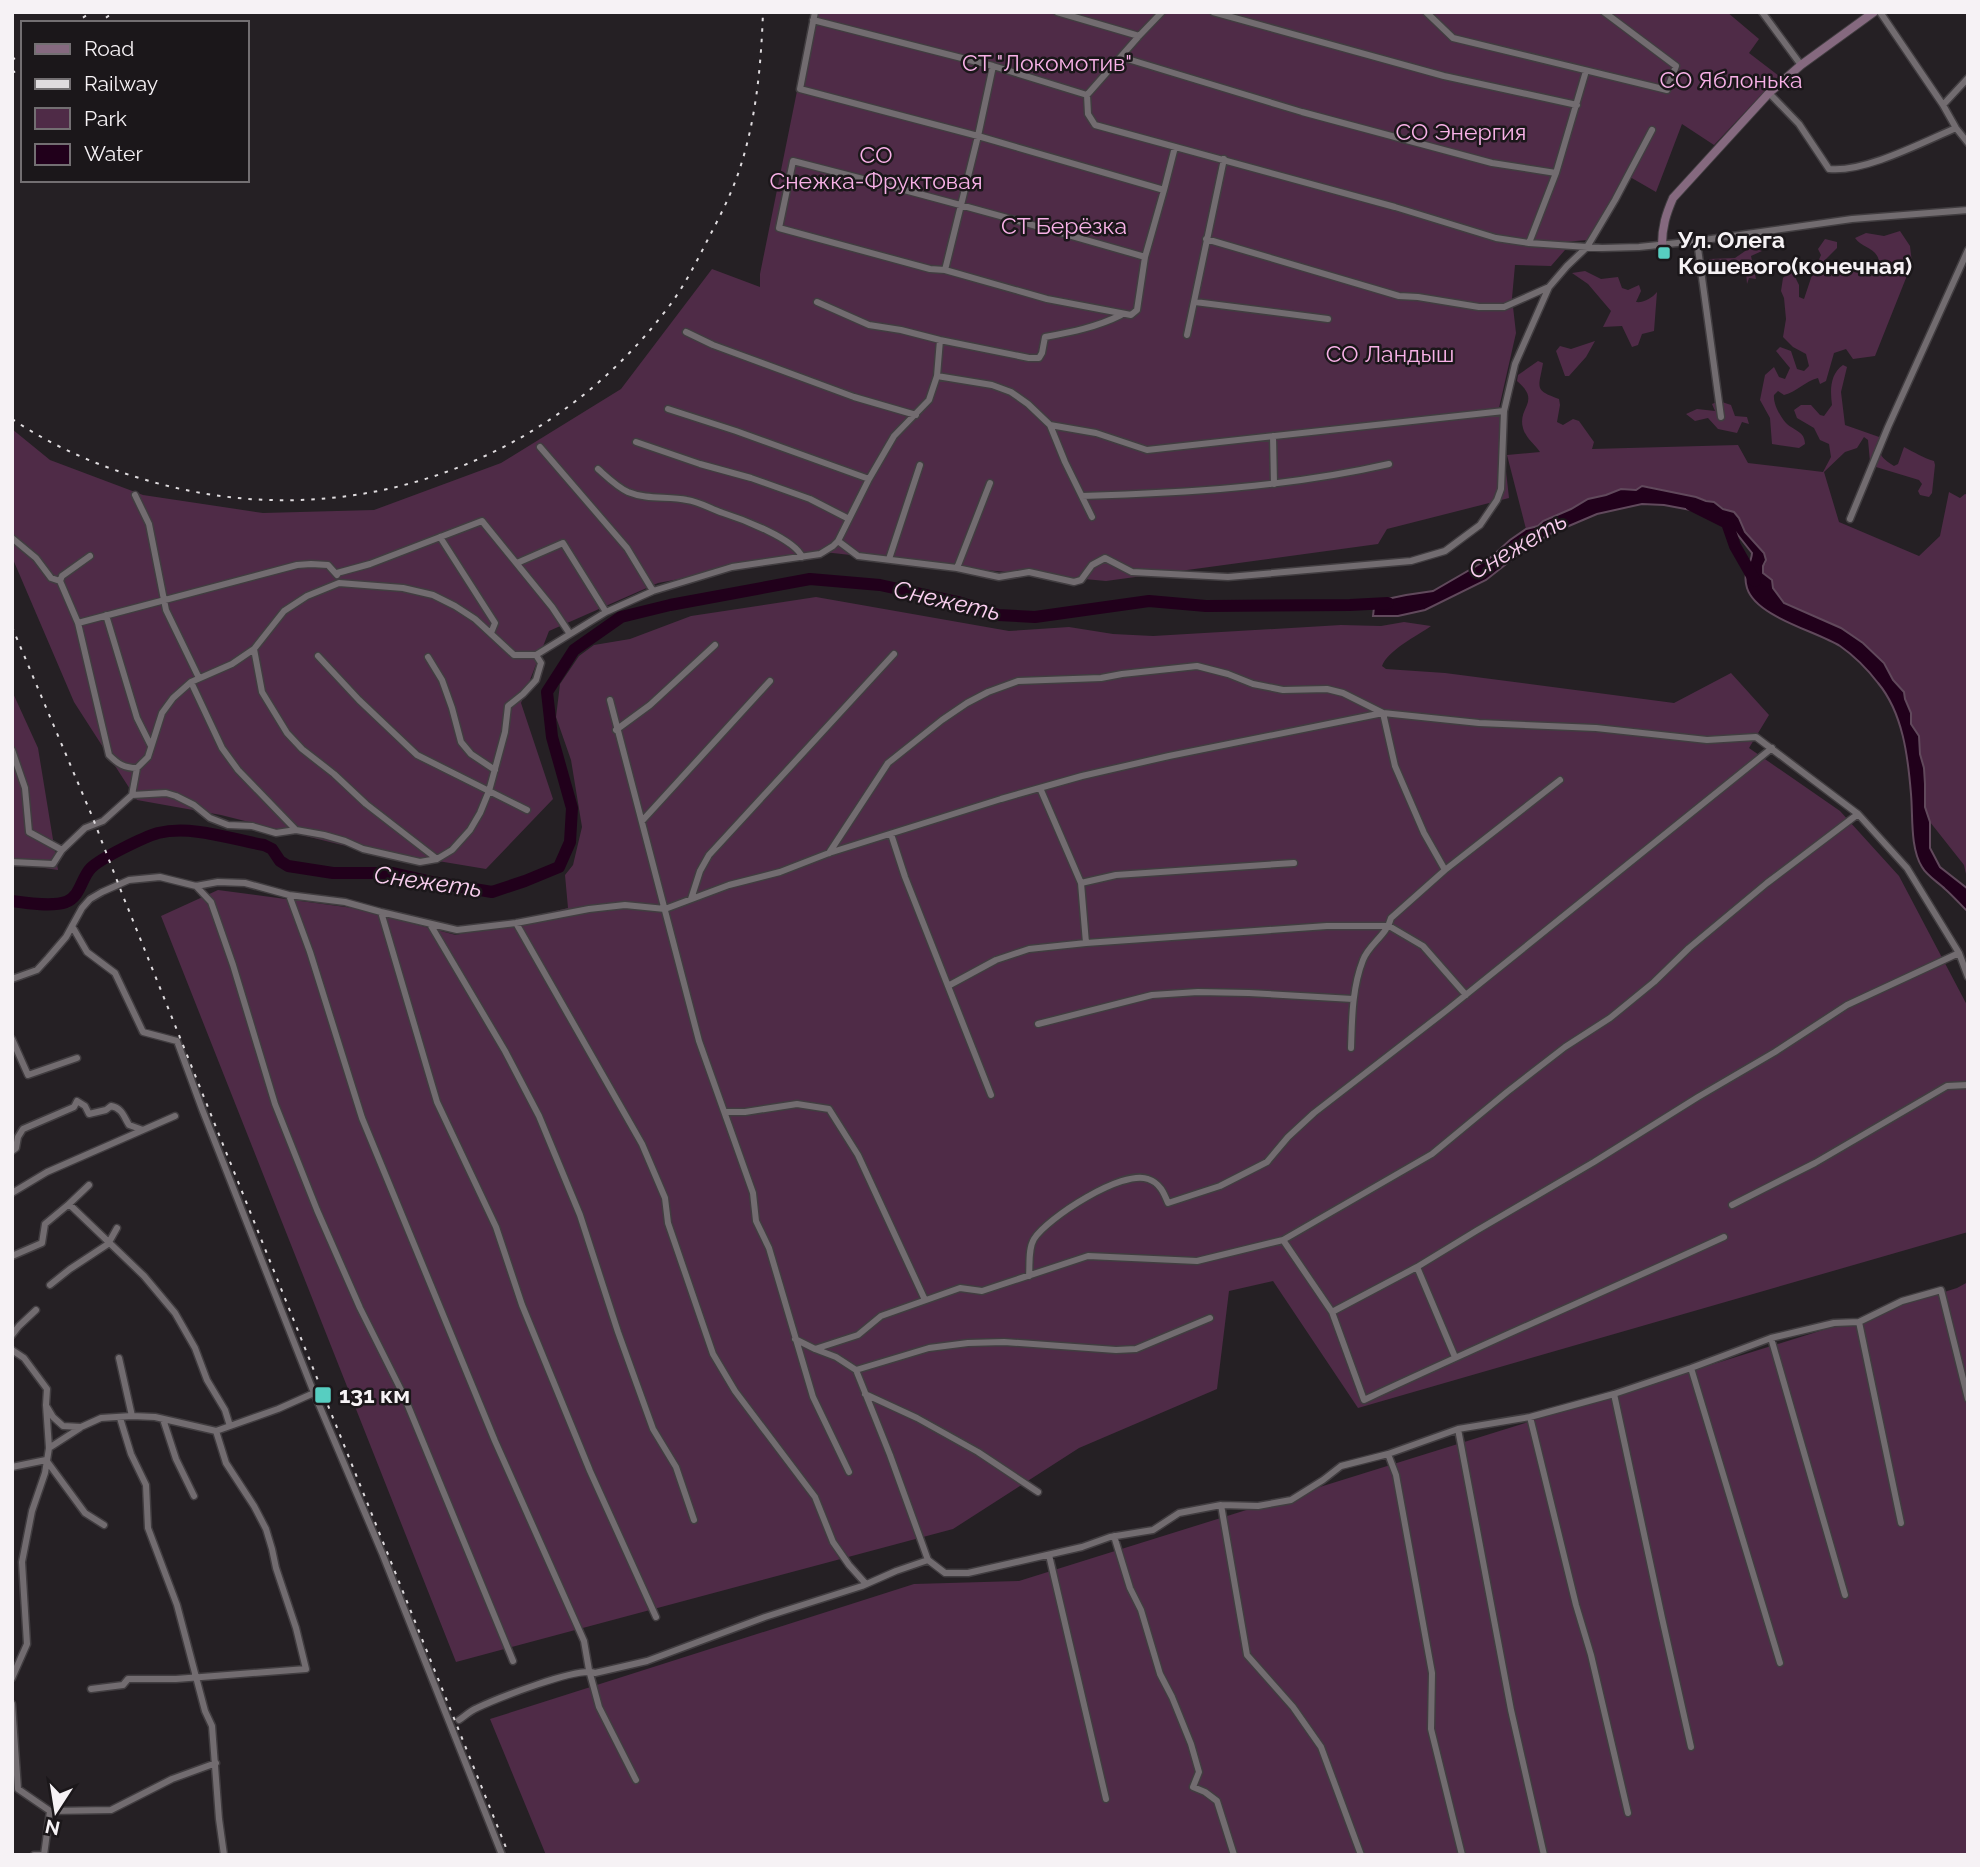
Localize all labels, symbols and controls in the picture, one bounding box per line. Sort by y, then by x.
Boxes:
legend [21,21,248,182]
text: Road [84,36,134,61]
park label: СТ "Локомотив" [962,49,1132,76]
park label: СО Яблонька [1659,66,1803,93]
text: Railway [84,71,158,96]
text: Park [84,106,127,131]
park label: СО Энергия [1395,118,1527,145]
text: Water [84,141,143,166]
park label: СО Снежка-Фруктовая [769,141,983,194]
park label: СТ Берёзка [1001,212,1127,239]
place label: Ул. Олега Кошевого(конечная) [1677,226,1912,279]
marker: Ул. Олега Кошевого(конечная) [1656,245,1672,261]
park label: СО Ландыш [1326,340,1454,367]
water label: Снежеть [1463,506,1572,585]
water label: Снежеть [891,574,1004,627]
water label: Снежеть [372,860,484,903]
place label: 131 км [339,1381,410,1408]
marker: 131 км [313,1385,333,1405]
north arrow [21,1776,91,1846]
text: N [43,1815,62,1840]

